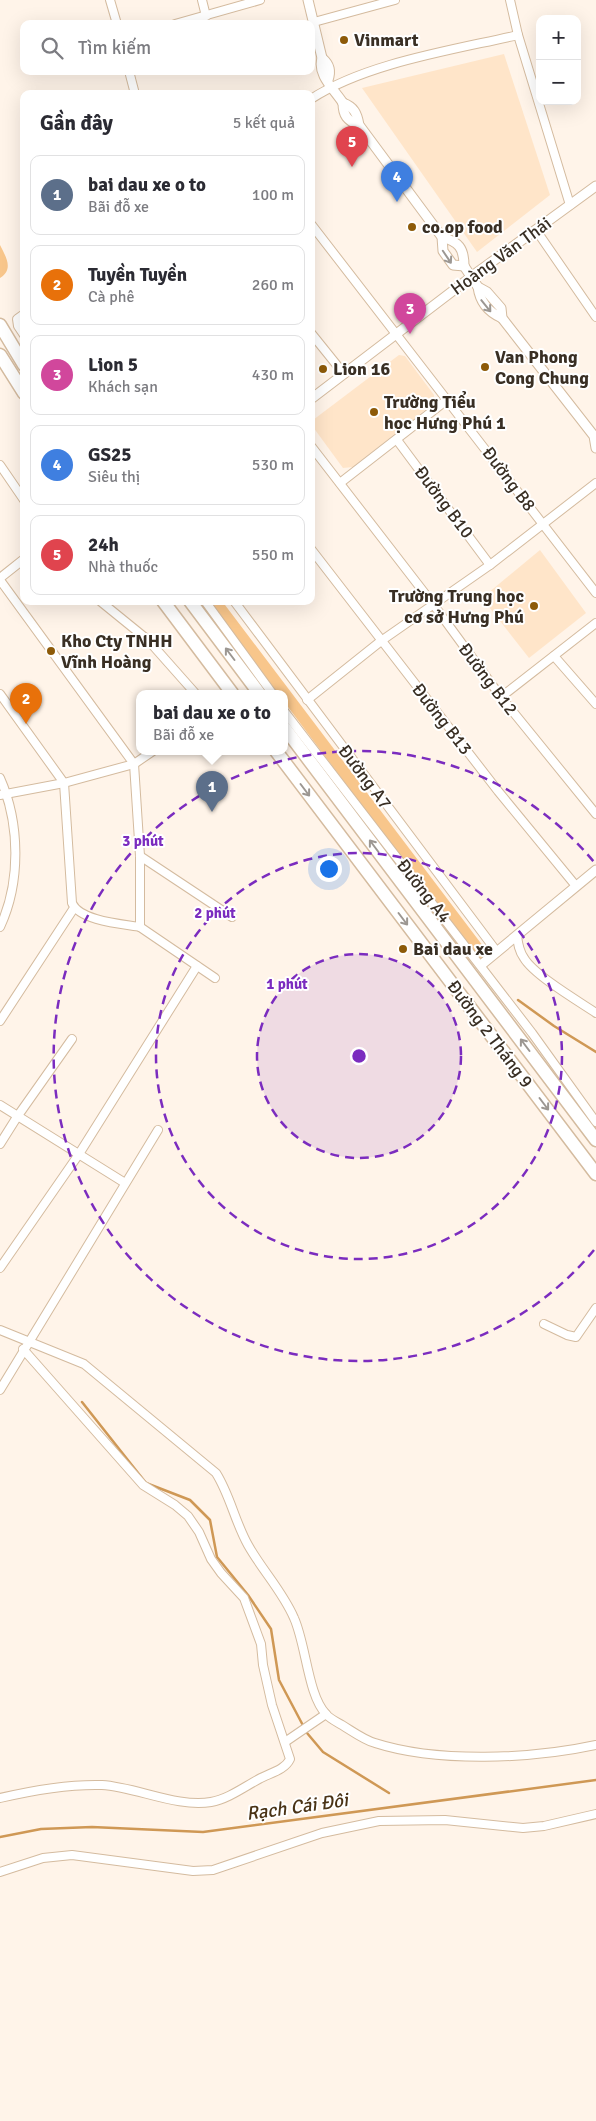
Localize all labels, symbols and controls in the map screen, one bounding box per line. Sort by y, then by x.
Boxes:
map controls [536,15,581,105]
button: + [536,15,581,60]
search box [20,20,315,75]
place label: Vinmart [354,29,419,51]
icon: search [38,34,66,62]
marker: Vinmart [338,34,350,46]
text: Tìm kiếm [78,36,151,60]
button: − [536,60,581,105]
text: Gần đây [40,110,113,136]
text: 5 kết quả [233,113,295,133]
pin: 5 [336,126,368,167]
pin: 4 [381,161,413,202]
text: bai dau xe o to [88,173,206,197]
text: 1 [53,185,61,205]
text: 100 m [252,185,294,205]
text: Bãi đỗ xe [88,197,149,217]
street label: Hoàng Văn Thái [446,212,556,300]
place label: co.op food [422,216,503,238]
marker: co.op food [406,221,418,233]
one-way arrow [442,250,453,264]
text: Tuyền Tuyền [88,263,187,287]
text: 2 [53,275,61,295]
text: 260 m [252,275,294,295]
text: Cà phê [88,287,134,307]
pin: 3 [394,293,426,334]
one-way arrow [480,299,491,312]
place label: Van Phong Cong Chung [495,346,589,389]
text: Lion 5 [88,353,138,377]
place label: Lion 16 [333,358,390,380]
marker: Van Phong Cong Chung [479,361,491,373]
marker: Lion 16 [317,363,329,375]
text: 3 [53,365,61,385]
text: 430 m [252,365,294,385]
text: Khách sạn [88,377,158,397]
place label: Trường Tiểu học Hưng Phú 1 [384,390,506,434]
marker: Trường Tiểu học Hưng Phú 1 [368,406,380,418]
street label: Đường B8 [478,442,540,516]
text: GS25 [88,443,132,467]
text: 4 [53,455,61,475]
text: 530 m [252,455,294,475]
street label: Đường B10 [410,461,478,543]
text: Siêu thị [88,467,140,487]
text: 24h [88,533,119,557]
text: 5 [53,545,61,565]
text: 550 m [252,545,294,565]
text: Nhà thuốc [88,557,158,577]
place label: Trường Trung học cơ sở Hưng Phú [389,585,524,628]
marker: Trường Trung học cơ sở Hưng Phú [528,600,540,612]
place label: Kho Cty TNHH Vĩnh Hoàng [61,630,173,673]
street label: Đường B12 [454,638,522,720]
marker: Kho Cty TNHH Vĩnh Hoàng [45,645,57,657]
one-way arrow [225,647,235,661]
street label: Đường B13 [407,679,477,759]
pin: 2 [10,683,42,724]
popup [136,690,288,755]
text: bai dau xe o to [153,701,271,725]
text: Bãi đỗ xe [153,725,214,745]
street label: Đường A7 [334,740,396,814]
pin: 1 [196,771,228,812]
one-way arrow [300,783,310,797]
text: 3 phút [122,832,164,850]
one-way arrow [369,839,379,853]
street label: Đường A4 [392,855,456,928]
your location [316,856,342,882]
text: 2 phút [194,904,236,922]
one-way arrow [398,912,409,925]
place label: Bai dau xe [413,938,493,960]
marker: Bai dau xe [397,943,409,955]
text: 1 phút [266,975,308,993]
street label: Đường 2 Tháng 9 [442,976,538,1092]
one-way arrow [519,1039,530,1052]
centre of rings [350,1047,368,1065]
one-way arrow [538,1097,549,1110]
water label: Rạch Cái Đôi [245,1788,351,1826]

